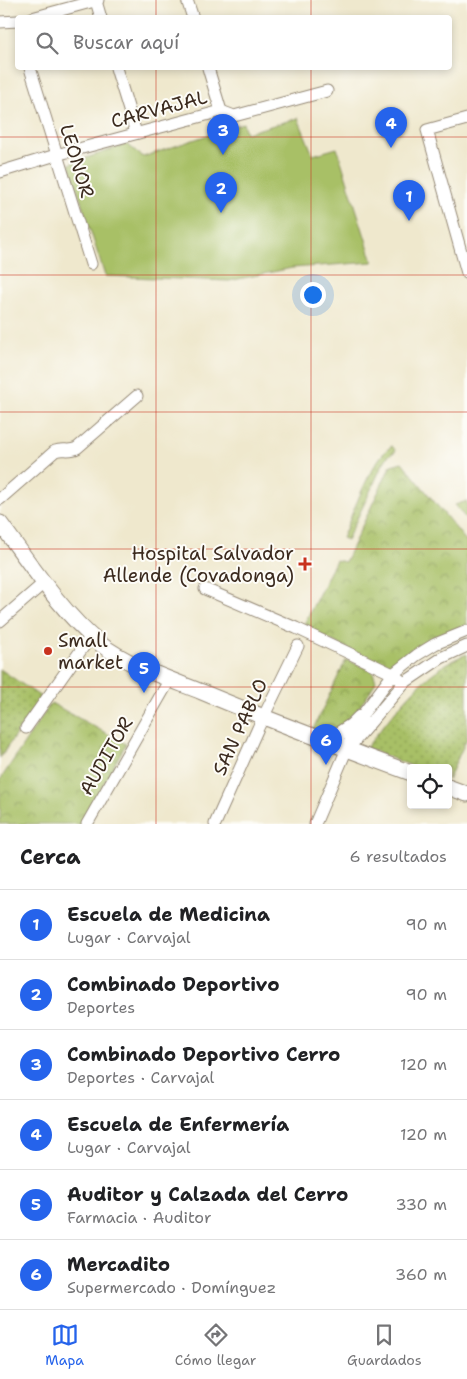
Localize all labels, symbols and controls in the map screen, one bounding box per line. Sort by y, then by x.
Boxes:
search box [15,15,452,70]
icon: search [33,29,61,57]
text: Buscar aquí [73,30,179,55]
street label: CARVAJAL [108,84,210,134]
pin: 4 [375,107,407,148]
pin: 3 [207,114,239,155]
street label: LEONOR [54,121,100,201]
pin: 2 [205,172,237,213]
pin: 1 [393,180,425,221]
your location [300,282,326,308]
place label: Hospital Salvador Allende (Covadonga) [103,541,294,588]
marker: Hospital Salvador Allende (Covadonga) [298,557,312,571]
place label: Small market [58,628,123,675]
marker: Small market [42,645,54,657]
pin: 5 [128,652,160,693]
street label: SAN PABLO [207,675,273,779]
street label: AUDITOR [73,712,139,800]
pin: 6 [310,724,342,765]
map controls [407,764,452,809]
button: locate [407,764,452,809]
text: Cerca [20,843,81,871]
text: 6 resultados [349,846,447,867]
text: Escuela de Medicina [67,902,270,927]
text: 1 [32,914,40,935]
text: 90 m [406,914,447,935]
text: Lugar · Carvajal [67,927,191,948]
text: Combinado Deportivo [67,972,280,997]
text: 2 [30,984,42,1005]
text: 90 m [406,984,447,1005]
text: Deportes [67,997,135,1018]
text: Combinado Deportivo Cerro [67,1042,340,1067]
text: 3 [30,1054,42,1075]
text: 120 m [400,1054,447,1075]
text: Deportes · Carvajal [67,1067,214,1088]
text: Escuela de Enfermería [67,1112,289,1137]
text: 4 [30,1124,42,1145]
text: 120 m [400,1124,447,1145]
text: Lugar · Carvajal [67,1137,191,1158]
text: Auditor y Calzada del Cerro [67,1182,348,1207]
text: 5 [31,1194,41,1215]
text: 330 m [395,1194,447,1215]
text: Farmacia · Auditor [67,1207,211,1228]
text: Mercadito [67,1252,170,1277]
text: 6 [30,1264,42,1285]
text: 360 m [395,1264,447,1285]
text: Supermercado · Domínguez [67,1277,276,1298]
tab: Mapa [45,1321,84,1369]
tab: Cómo llegar [175,1321,256,1369]
tab: Guardados [347,1321,422,1369]

